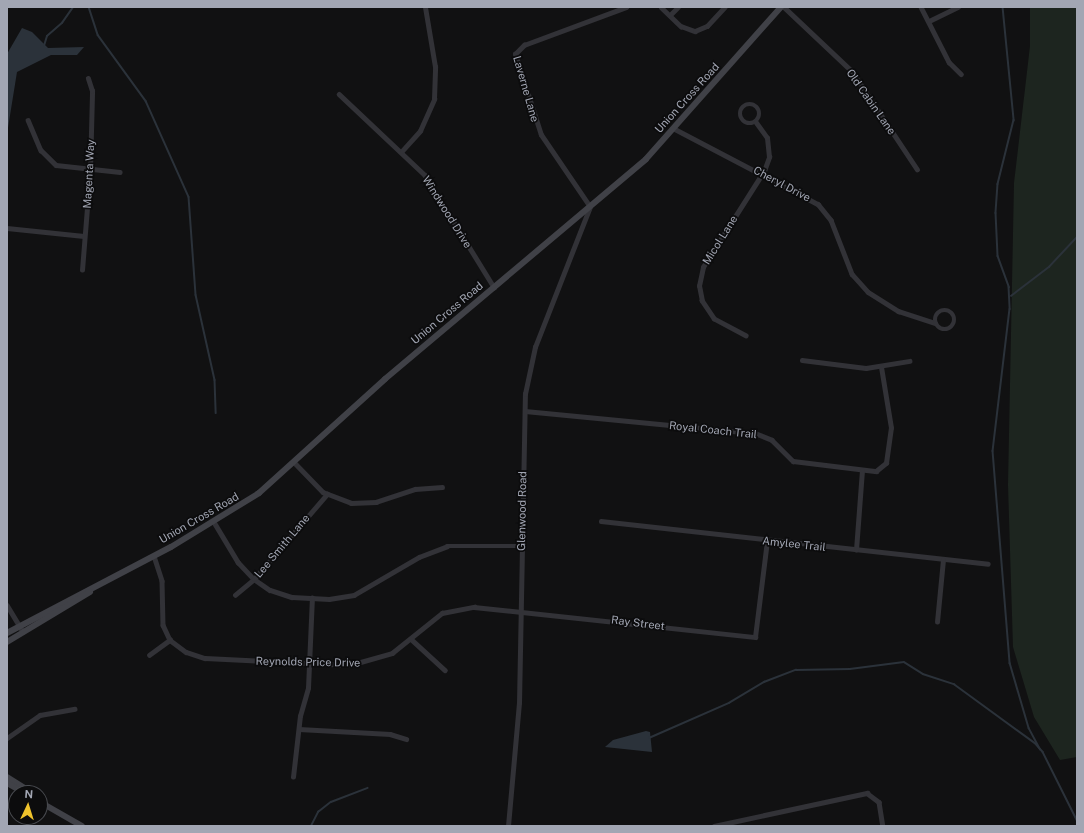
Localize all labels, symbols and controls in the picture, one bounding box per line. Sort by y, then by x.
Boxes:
street label: Laverne Lane [510,54,542,124]
street label: Union Cross Road [652,60,722,136]
street label: Old Cabin Lane [843,67,899,137]
street label: Magenta Way [81,139,97,209]
street label: Cheryl Drive [751,163,813,205]
street label: Windwood Drive [420,173,474,251]
street label: Micol Lane [700,213,740,267]
street label: Union Cross Road [408,279,486,347]
street label: Royal Coach Trail [668,419,758,441]
street label: Glenwood Road [515,471,529,551]
street label: Union Cross Road [157,490,241,546]
street label: Lee Smith Lane [252,511,312,581]
street label: Amylee Trail [762,534,826,554]
street label: Ray Street [610,613,666,633]
street label: Reynolds Price Drive [255,654,361,670]
north arrow [8,785,48,825]
text: N [24,788,33,800]

